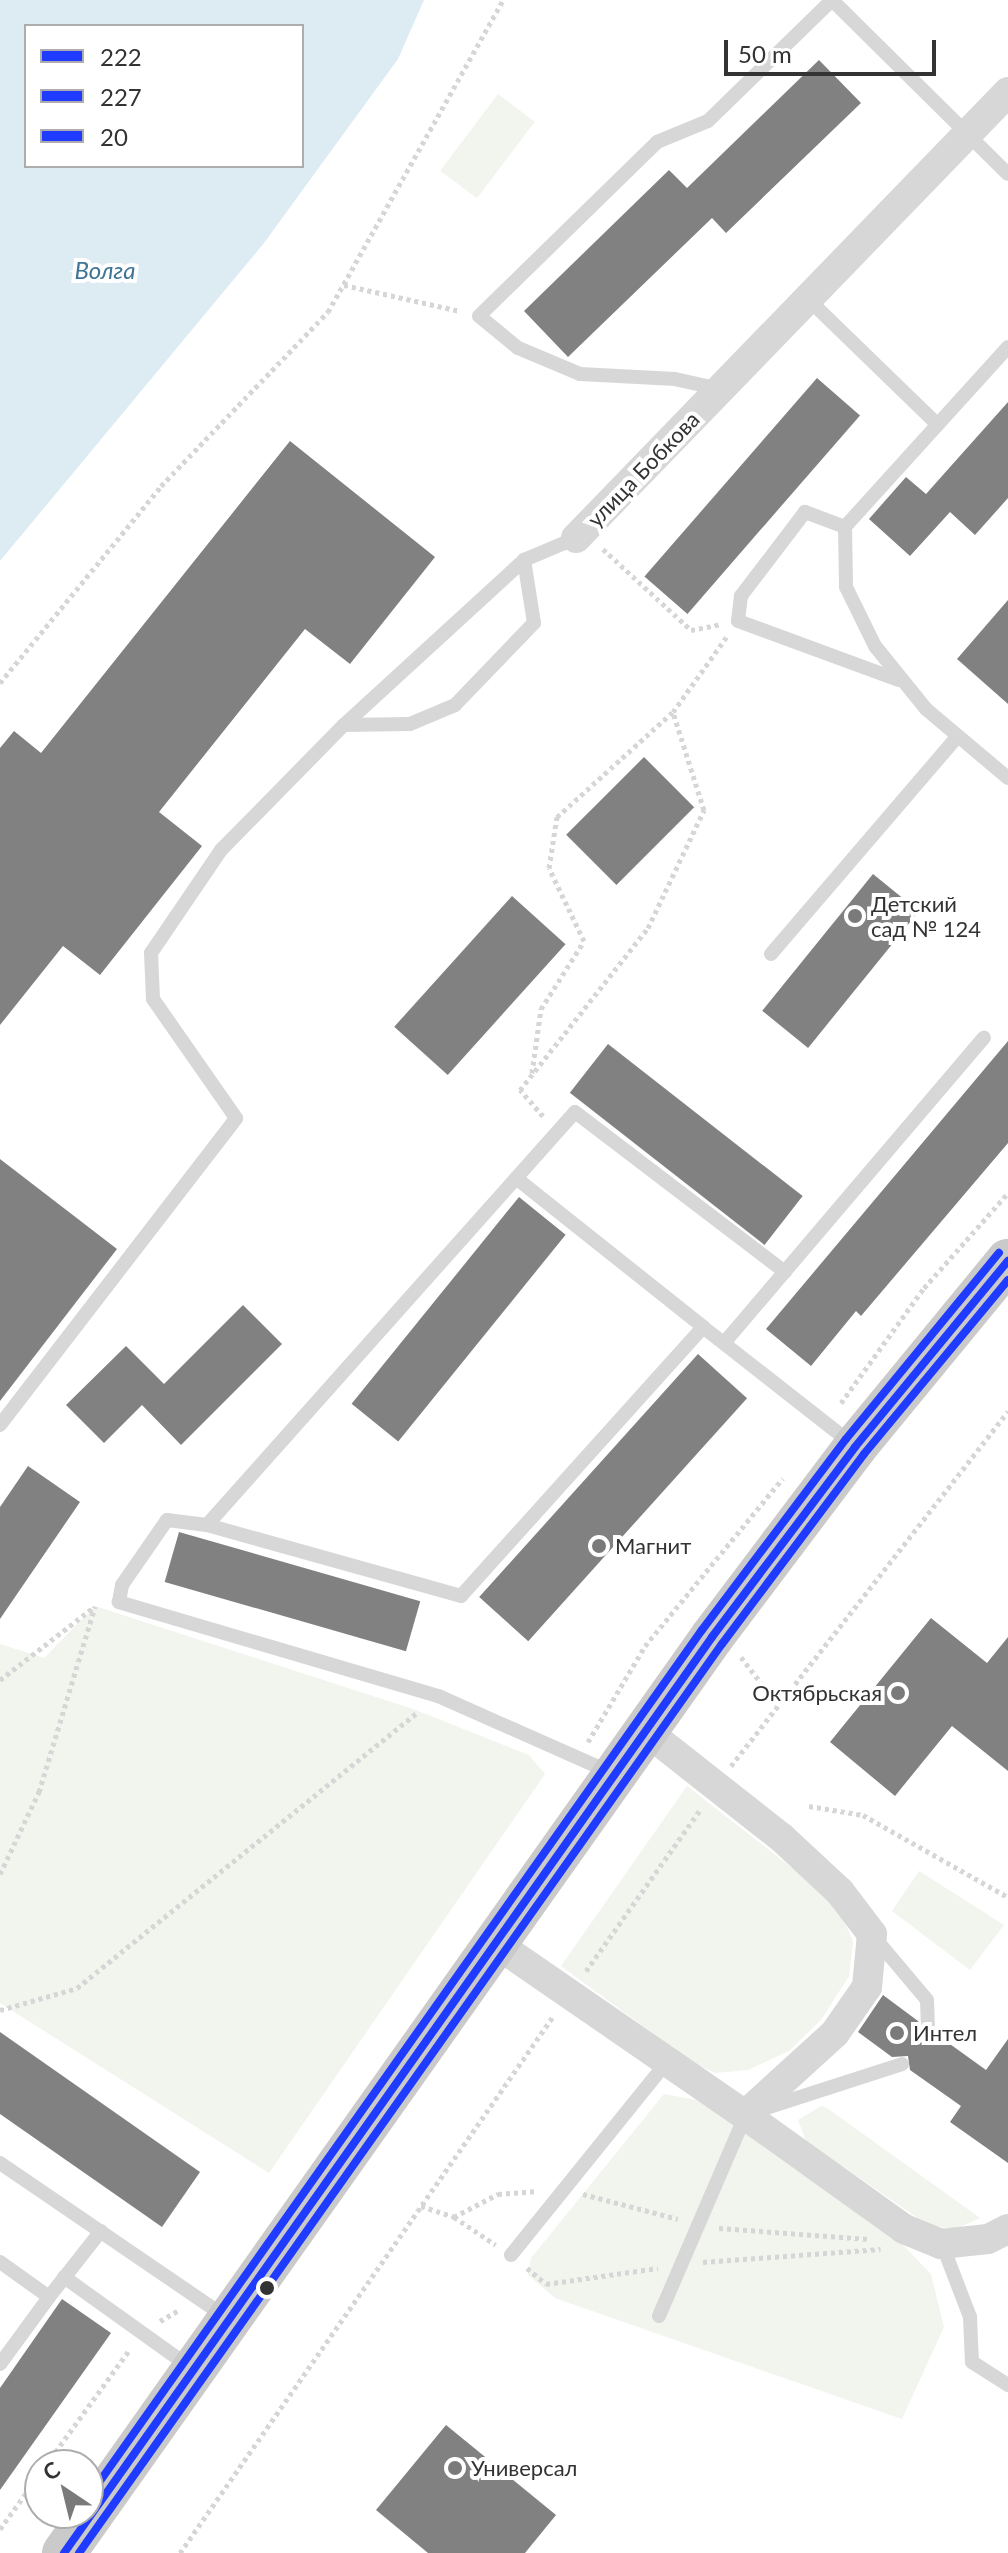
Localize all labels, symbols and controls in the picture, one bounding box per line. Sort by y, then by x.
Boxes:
legend [24,24,304,168]
scale bar [728,24,940,74]
text: 50 m [738,39,792,68]
text: 222 [100,42,142,71]
text: 227 [100,82,142,111]
text: 20 [100,122,128,151]
water label: Волга [74,256,136,284]
street label: улица Бобкова [581,406,705,532]
place label: Детский сад № 124 [871,890,981,942]
marker: Детский сад № 124 [846,907,864,925]
place label: Магнит [615,1533,691,1559]
marker: Магнит [590,1537,608,1555]
place label: Октябрьская [752,1680,882,1706]
marker: Октябрьская [889,1684,907,1702]
place label: Интел [913,2020,977,2046]
marker: Интел [888,2024,906,2042]
unlabelled marker [259,2280,275,2296]
north arrow [24,2449,104,2529]
text: С [37,2455,65,2486]
place label: Универсал [471,2455,577,2481]
marker: Универсал [446,2459,464,2477]

